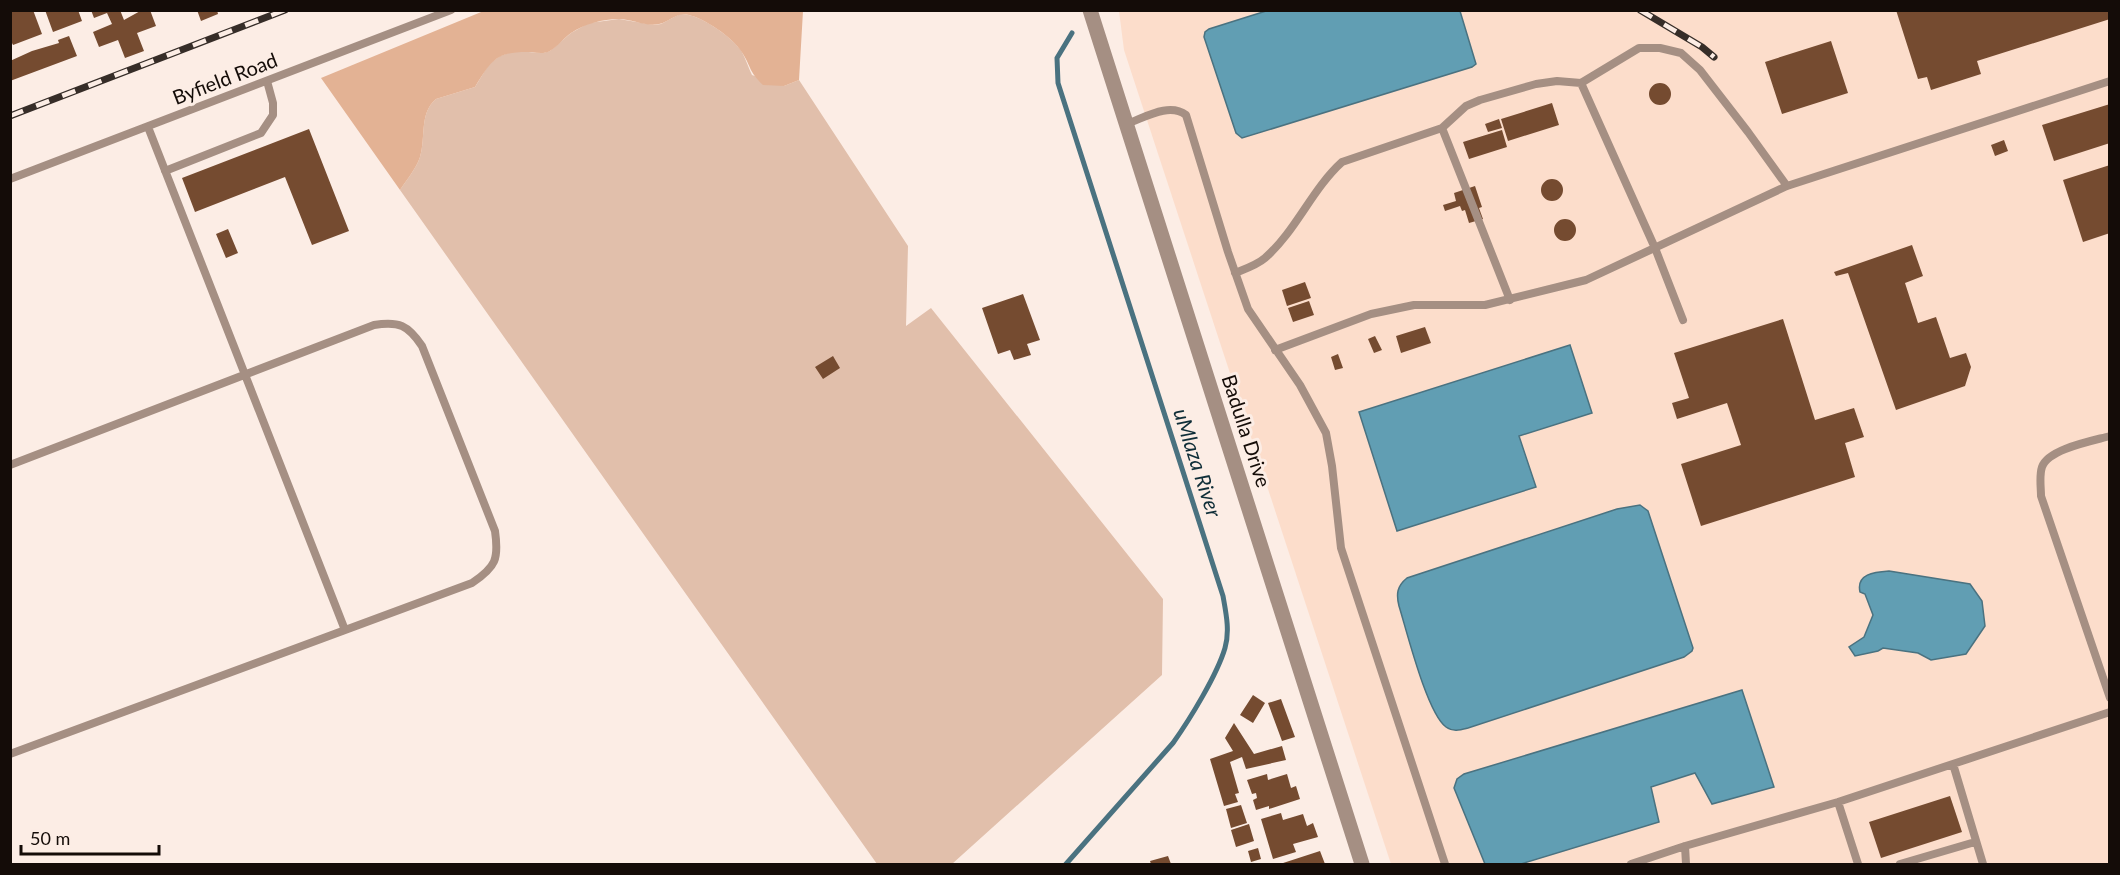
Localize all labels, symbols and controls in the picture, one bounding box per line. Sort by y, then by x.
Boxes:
street label: Byfield Road [169,47,280,109]
street label: Badulla Drive [1217,371,1276,490]
water label: uMlaza River [1169,405,1228,521]
scale bar [21,818,159,856]
text: 50 m [30,827,70,849]

